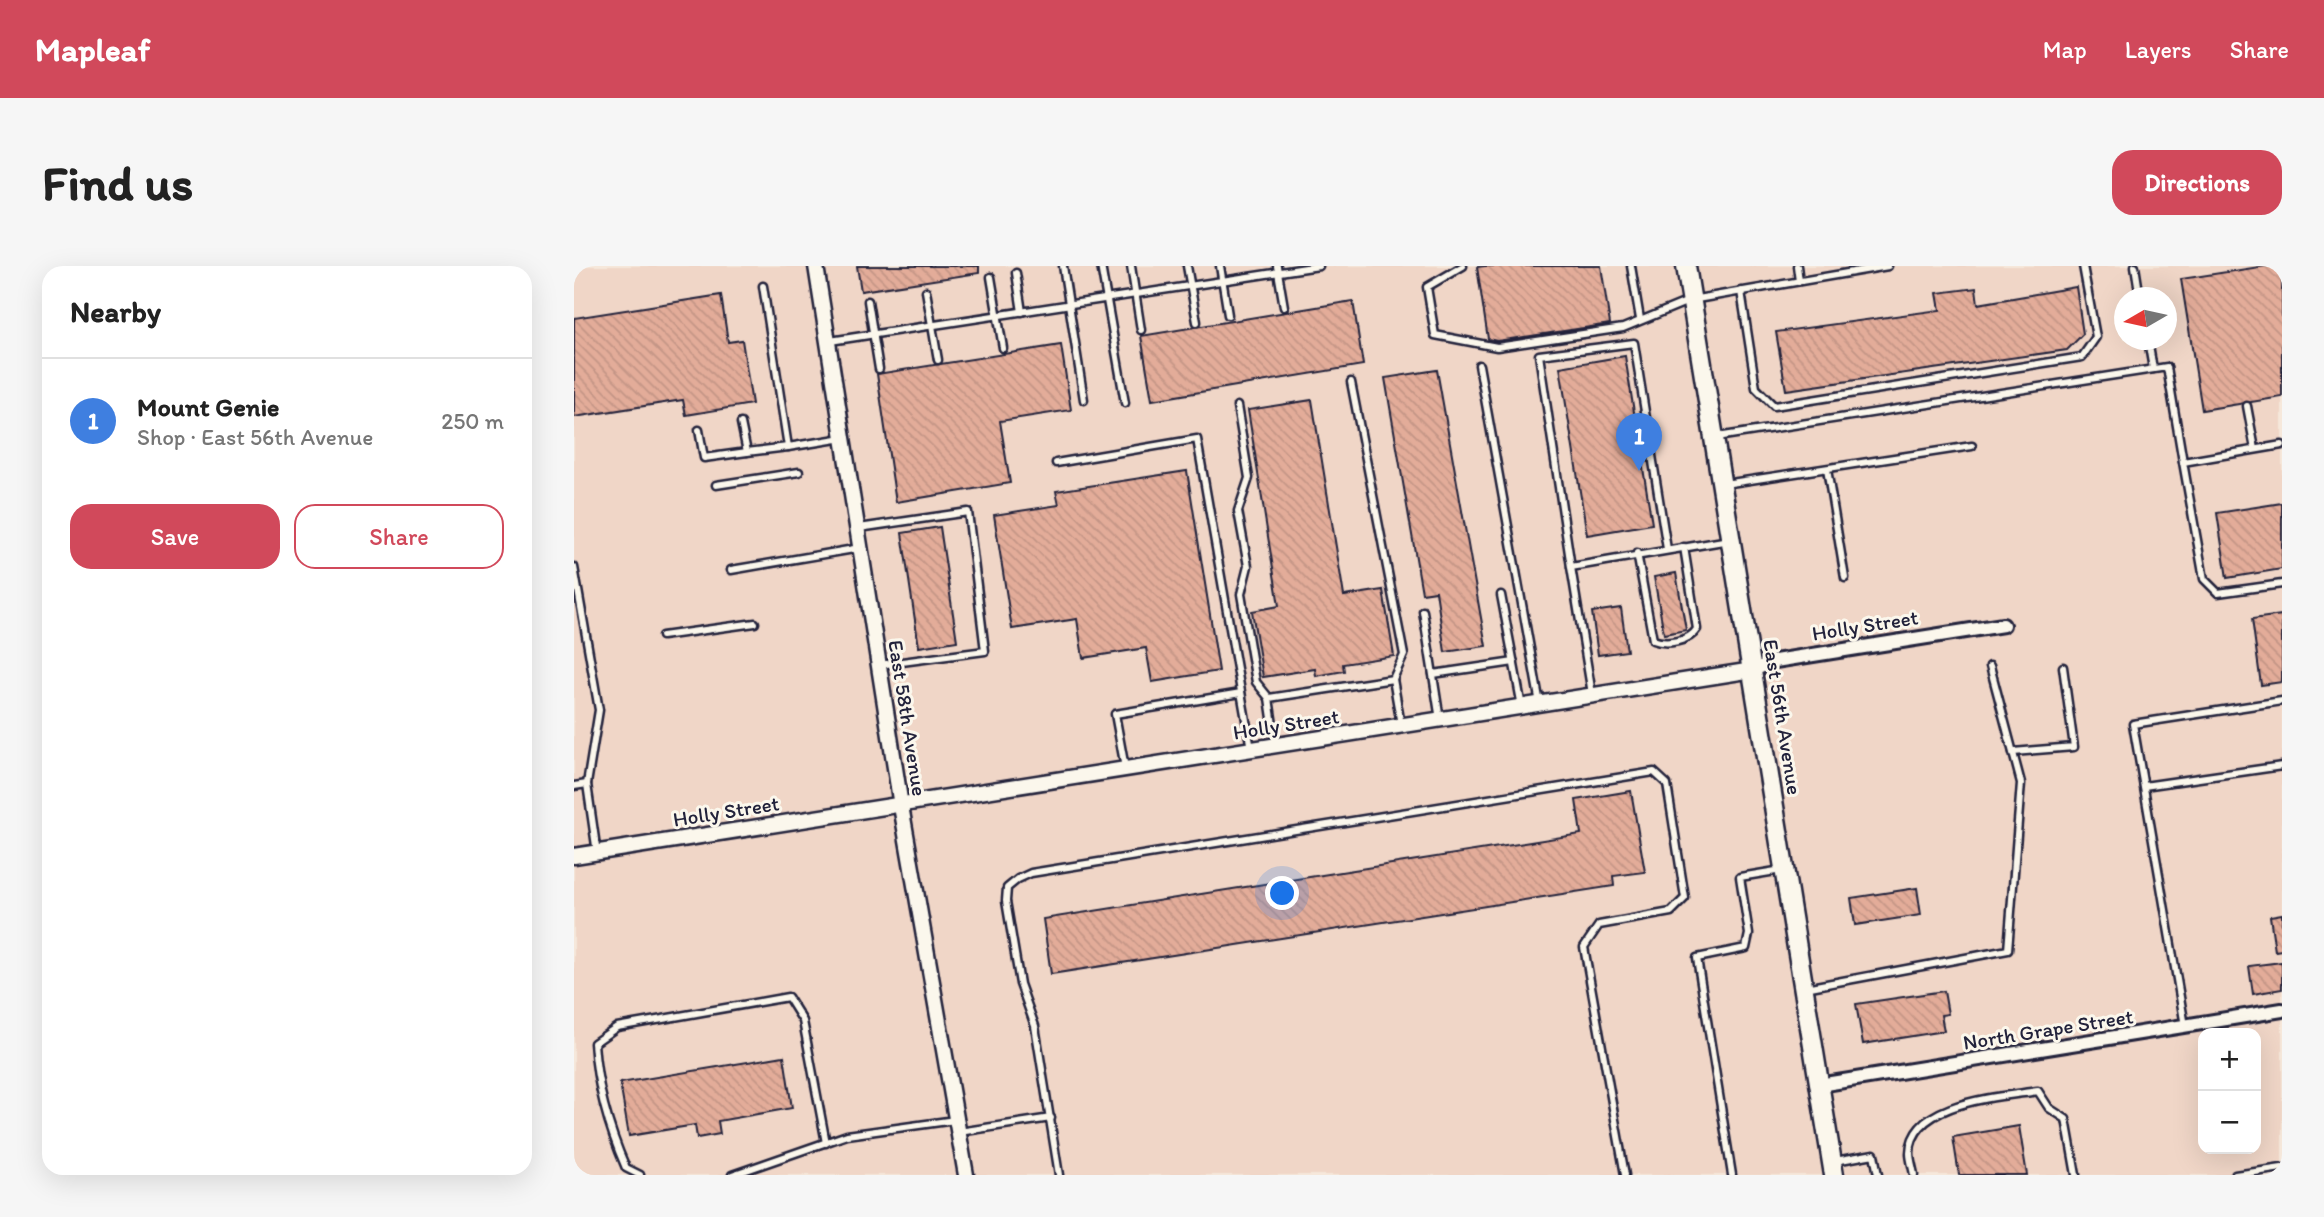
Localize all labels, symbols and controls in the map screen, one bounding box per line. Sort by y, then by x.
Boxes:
text: Mapleaf [35,30,150,69]
text: Map [2043,35,2087,64]
text: Layers [2125,35,2192,64]
text: Share [2230,35,2289,64]
button: Directions [2112,150,2282,215]
text: Find us [42,153,193,212]
north arrow [2114,287,2177,350]
text: Nearby [70,293,161,330]
text: Mount Genie [137,391,279,423]
text: 1 [88,407,98,435]
text: 250 m [441,407,504,435]
pin: 1 [1616,413,1662,471]
text: Shop · East 56th Avenue [137,423,373,451]
button: Save [70,504,280,569]
button: Share [294,504,504,569]
street label: Holly Street [1810,604,1920,646]
street label: East 56th Avenue [1758,637,1808,797]
street label: East 58th Avenue [883,638,933,798]
street label: Holly Street [1231,703,1341,745]
street label: Holly Street [671,790,781,832]
your location [1265,876,1299,910]
street label: North Grape Street [1961,1003,2135,1055]
map controls [2198,1028,2261,1154]
button: + [2198,1028,2261,1091]
button: − [2198,1091,2261,1154]

